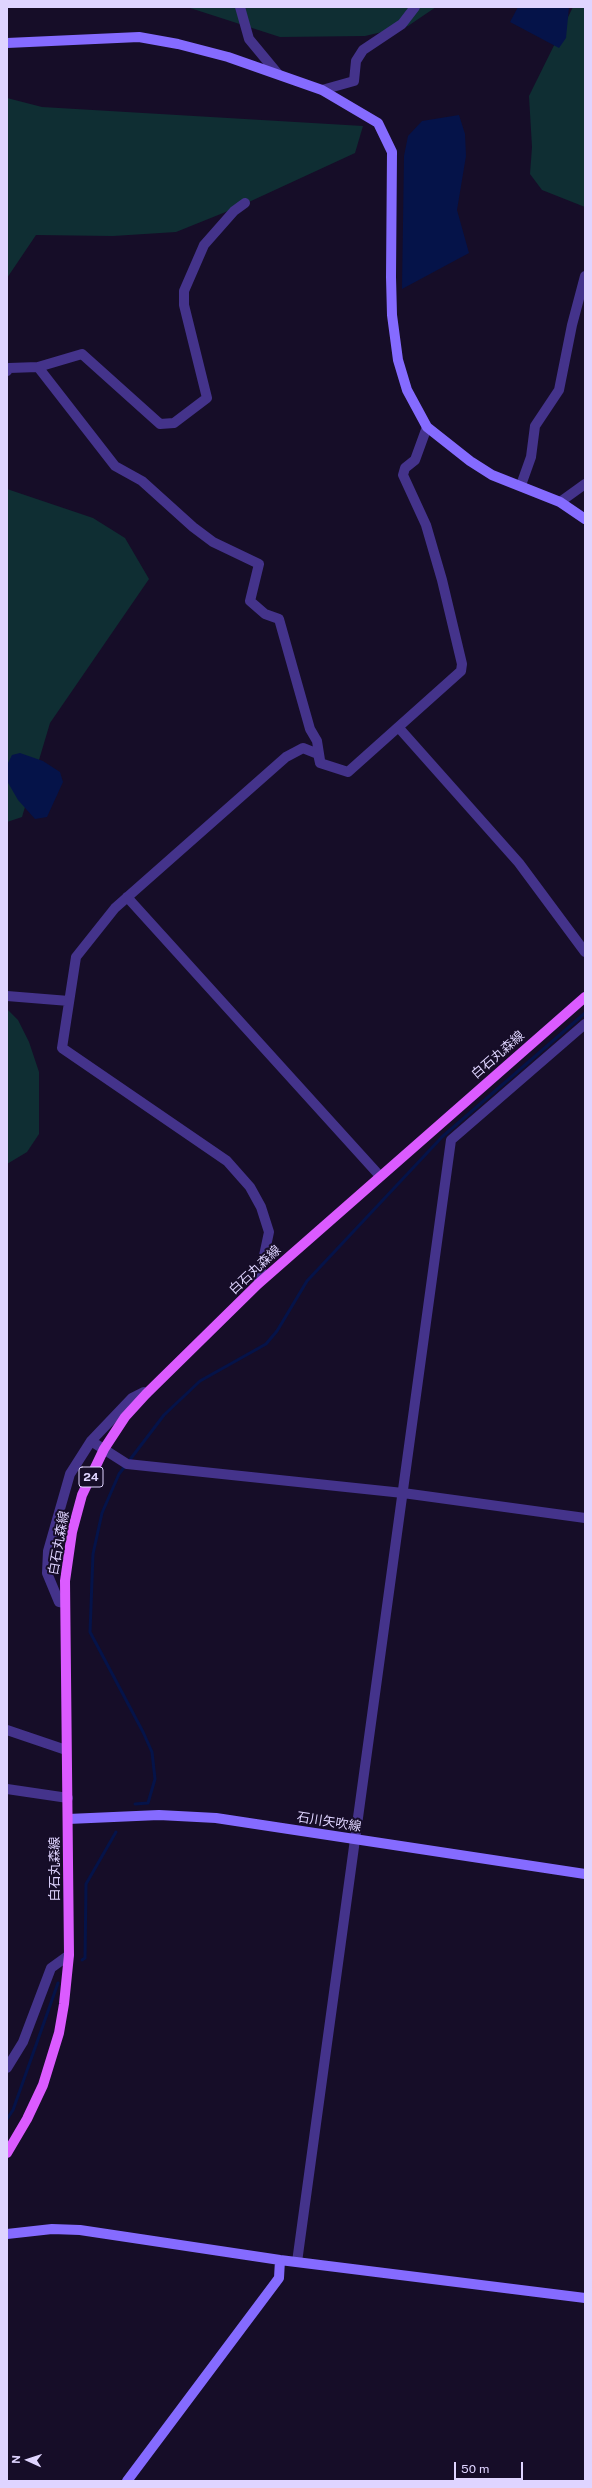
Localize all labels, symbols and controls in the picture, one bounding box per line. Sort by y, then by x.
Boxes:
street label: 白石丸森線 [468,1028,528,1082]
street label: 白石丸森線 [226,1242,284,1298]
road number: 24 [79,1467,103,1487]
street label: 白石丸森線 [46,1510,72,1576]
street label: 石川矢吹線 [296,1809,362,1835]
street label: 白石丸森線 [47,1837,63,1901]
north arrow [8,2440,48,2480]
scale bar [456,2454,525,2480]
text: N [10,2455,22,2464]
text: 50 m [461,2462,489,2476]

